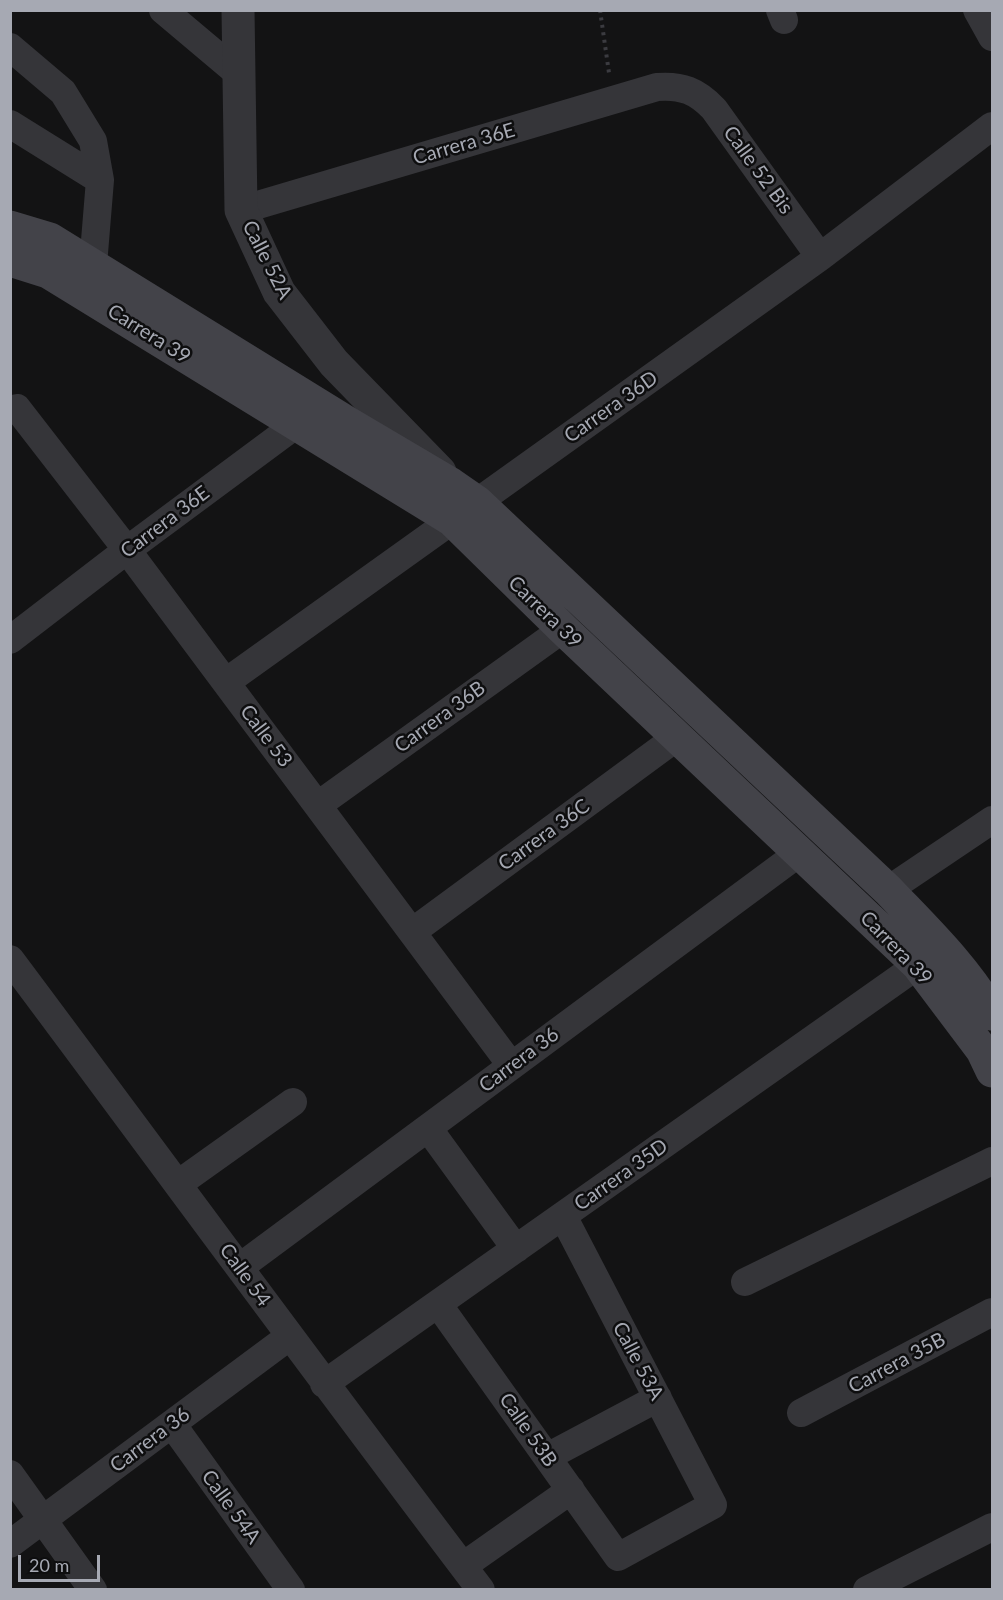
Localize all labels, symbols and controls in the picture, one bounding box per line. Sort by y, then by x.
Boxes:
street label: Carrera 36E [410,118,518,170]
street label: Calle 52 Bis [718,121,798,219]
street label: Calle 52A [237,217,297,303]
street label: Carrera 39 [103,299,195,369]
street label: Carrera 36D [560,366,662,448]
street label: Carrera 36E [116,481,214,563]
street label: Carrera 39 [503,571,587,653]
street label: Carrera 36B [390,676,490,758]
street label: Calle 53 [235,700,297,772]
street label: Carrera 36C [494,794,594,876]
street label: Carrera 39 [855,906,937,990]
street label: Carrera 36 [474,1022,564,1098]
street label: Carrera 35D [570,1134,672,1216]
street label: Calle 54 [214,1239,276,1311]
street label: Calle 53A [607,1318,669,1404]
street label: Carrera 35B [844,1327,950,1399]
street label: Calle 53B [494,1388,562,1472]
street label: Carrera 36 [105,1402,195,1478]
street label: Calle 54A [196,1465,266,1549]
scale bar [21,1543,104,1581]
text: 20 m [29,1554,69,1576]

